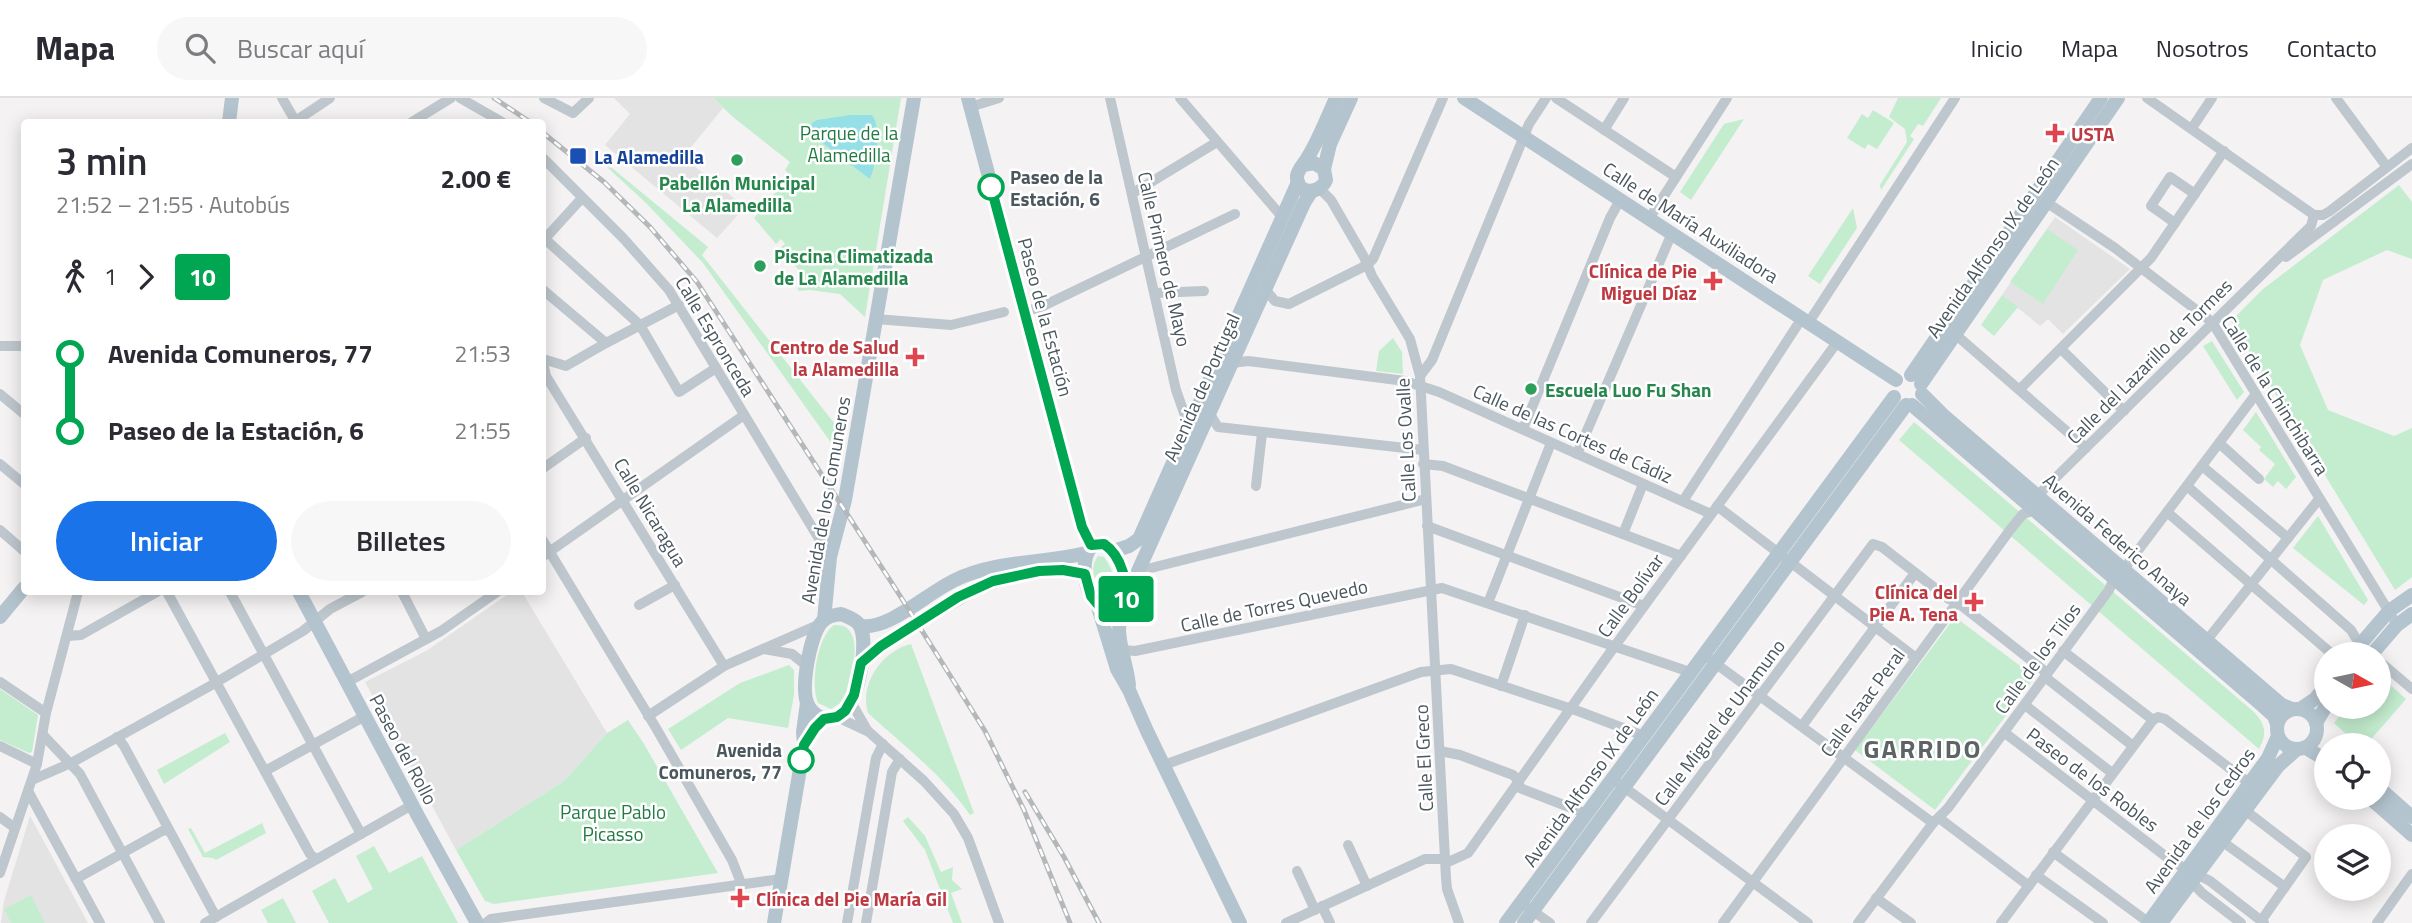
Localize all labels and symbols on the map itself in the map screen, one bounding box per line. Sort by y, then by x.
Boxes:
park label: Parque de la Alamedilla [800,118,899,169]
place label: USTA [2071,119,2115,148]
marker: USTA [2045,123,2065,143]
place label: La Alamedilla [594,142,704,171]
marker: La Alamedilla [568,146,588,166]
street label: Avenida Alfonso IX de León [1918,151,2066,343]
marker: Pabellón Municipal La Alamedilla [729,152,745,168]
street label: Calle de María Auxiliadora [1597,154,1785,290]
place label: Paseo de la Estación, 6 [1010,162,1103,213]
place label: Pabellón Municipal La Alamedilla [659,168,815,219]
street label: Calle Primero de Mayo [1131,169,1199,349]
marker: Paseo de la Estación, 6 [978,174,1004,200]
street label: Paseo de la Estación [1011,234,1081,400]
place label: Piscina Climatizada de La Alamedilla [774,241,933,292]
place label: Clínica de Pie Miguel Díaz [1589,256,1697,307]
marker: Piscina Climatizada de La Alamedilla [752,258,768,274]
street label: Calle Espronceda [669,270,764,402]
marker: Clínica de Pie Miguel Díaz [1703,271,1723,291]
street label: Calle del Lazarillo de Tormes [2059,271,2239,451]
street label: Avenida de Portugal [1155,308,1247,466]
street label: Calle de la Chinchibarra [2215,309,2337,481]
place label: Centro de Salud la Alamedilla [770,332,899,383]
marker: Centro de Salud la Alamedilla [905,347,925,367]
place label: Escuela Luo Fu Shan [1545,375,1712,404]
street label: Calle de las Cortes de Cádiz [1469,376,1677,490]
street label: Calle Los Ovalle [1387,377,1423,503]
marker: Escuela Luo Fu Shan [1523,381,1539,397]
street label: Avenida de los Comuneros [792,394,858,606]
street label: Calle Nicaragua [607,452,695,572]
street label: Avenida Federico Anaya [2037,466,2199,612]
street label: Calle Bolívar [1590,547,1671,643]
street label: Calle de Torres Quevedo [1178,571,1370,639]
line badge: 10 [1094,576,1158,622]
place label: Clínica del Pie A. Tena [1869,577,1958,628]
marker: Clínica del Pie A. Tena [1964,592,1984,612]
street label: Calle de los Tilos [1987,596,2087,720]
street label: Calle Miguel de Unamuno [1646,632,1792,812]
street label: Calle Isaac Peral [1812,641,1912,763]
north arrow [2314,642,2390,719]
street label: Avenida Alfonso IX de León [1515,682,1665,872]
street label: Paseo del Rollo [363,688,445,810]
street label: Calle El Greco [1406,704,1440,812]
street label: Paseo de los Robles [2021,720,2165,839]
district label: GARRIDO [1864,729,1982,768]
place label: Avenida Comuneros, 77 [658,735,782,786]
street label: Avenida de los Cedros [2136,741,2262,899]
marker: Avenida Comuneros, 77 [788,747,814,773]
park label: Parque Pablo Picasso [560,797,666,848]
place label: Clínica del Pie María Gil [756,884,947,913]
marker: Clínica del Pie María Gil [730,888,750,908]

